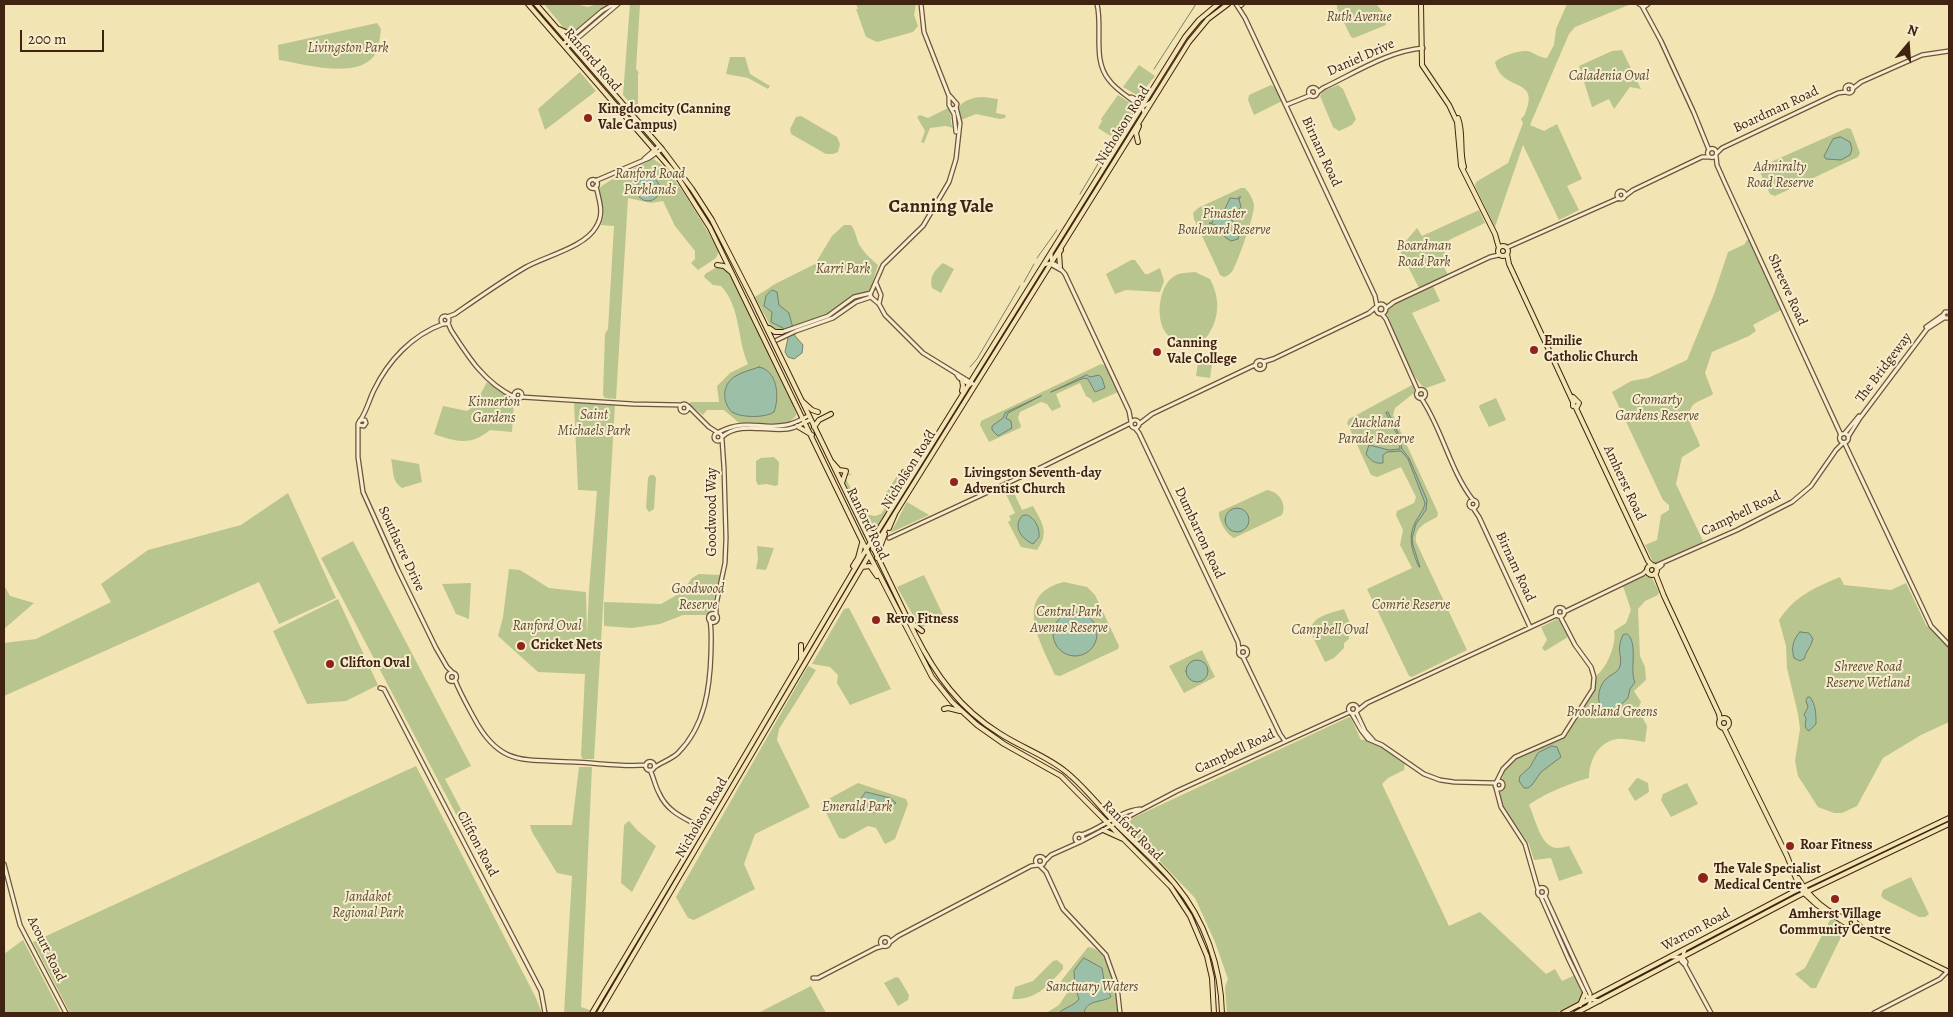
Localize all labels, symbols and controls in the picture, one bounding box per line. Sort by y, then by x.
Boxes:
park label: Ruth Avenue [1327,10,1391,26]
scale bar [22,20,106,52]
north arrow [1883,20,1933,70]
text: N [1905,20,1921,41]
street label: Ranford Road [560,25,624,95]
text: 200 m [28,29,67,49]
street label: Daniel Drive [1325,36,1397,80]
park label: Livingston Park [307,41,389,57]
park label: Caladenia Oval [1569,69,1649,85]
street label: Nicholson Road [1092,83,1154,169]
street label: Boardman Road [1731,83,1821,137]
place label: Kingdomcity (Canning Vale Campus) [598,102,731,134]
marker: Kingdomcity (Canning Vale Campus) [582,112,594,124]
street label: Birnam Road [1297,114,1345,190]
park label: Admiralty Road Reserve [1746,160,1814,192]
park label: Ranford Road Parklands [615,167,685,200]
district label: Canning Vale [889,196,993,218]
park label: Pinaster Boulevard Reserve [1178,207,1270,240]
park label: Boardman Road Park [1397,239,1451,272]
street label: Shreeve Road [1764,252,1810,328]
park label: Karri Park [816,262,870,278]
street label: The Bridgeway [1852,330,1916,406]
place label: Emilie Catholic Church [1544,334,1638,367]
place label: Canning Vale College [1167,336,1237,368]
marker: Emilie Catholic Church [1528,344,1540,356]
marker: Canning Vale College [1151,346,1163,358]
park label: Cromarty Gardens Reserve [1615,393,1699,426]
park label: Kinnerton Gardens [468,395,520,428]
park label: Saint Michaels Park [558,408,630,441]
park label: Auckland Parade Reserve [1338,416,1414,448]
street label: Nicholson Road [878,427,940,513]
street label: Amherst Road [1599,443,1649,523]
place label: Livingston Seventh-day Adventist Church [964,466,1101,498]
street label: Goodwood Way [705,468,721,556]
marker: Livingston Seventh-day Adventist Church [948,476,960,488]
street label: Dumbarton Road [1170,484,1228,582]
street label: Ranford Road [842,485,892,563]
street label: Campbell Road [1698,487,1784,541]
street label: Southacre Drive [374,504,428,594]
street label: Birnam Road [1491,529,1539,605]
park label: Goodwood Reserve [671,582,725,614]
park label: Comrie Reserve [1372,598,1450,614]
park label: Central Park Avenue Reserve [1030,605,1108,638]
place label: Revo Fitness [886,612,959,628]
marker: Revo Fitness [870,614,882,626]
park label: Ranford Oval [513,619,581,635]
park label: Campbell Oval [1291,623,1369,639]
place label: Cricket Nets [531,638,603,654]
marker: Cricket Nets [515,640,527,652]
place label: Clifton Oval [340,656,410,672]
marker: Clifton Oval [324,658,336,670]
park label: Shreeve Road Reserve Wetland [1826,660,1910,692]
park label: Brookland Greens [1566,705,1658,721]
street label: Campbell Road [1192,726,1278,778]
street label: Nicholson Road [672,775,732,861]
street label: Ranford Road [1098,797,1166,865]
park label: Emerald Park [822,800,892,816]
street label: Clifton Road [453,808,501,880]
place label: Roar Fitness [1800,838,1872,854]
marker: Roar Fitness [1784,840,1796,852]
place label: The Vale Specialist Medical Centre [1714,862,1821,894]
marker: The Vale Specialist Medical Centre [1696,871,1710,885]
park label: Jandakot Regional Park [332,890,404,922]
marker: Amherst Village Community Centre [1829,893,1841,905]
street label: Warton Road [1659,905,1733,955]
place label: Amherst Village Community Centre [1779,907,1891,940]
street label: Acourt Road [23,914,69,984]
park label: Sanctuary Waters [1046,980,1138,996]

